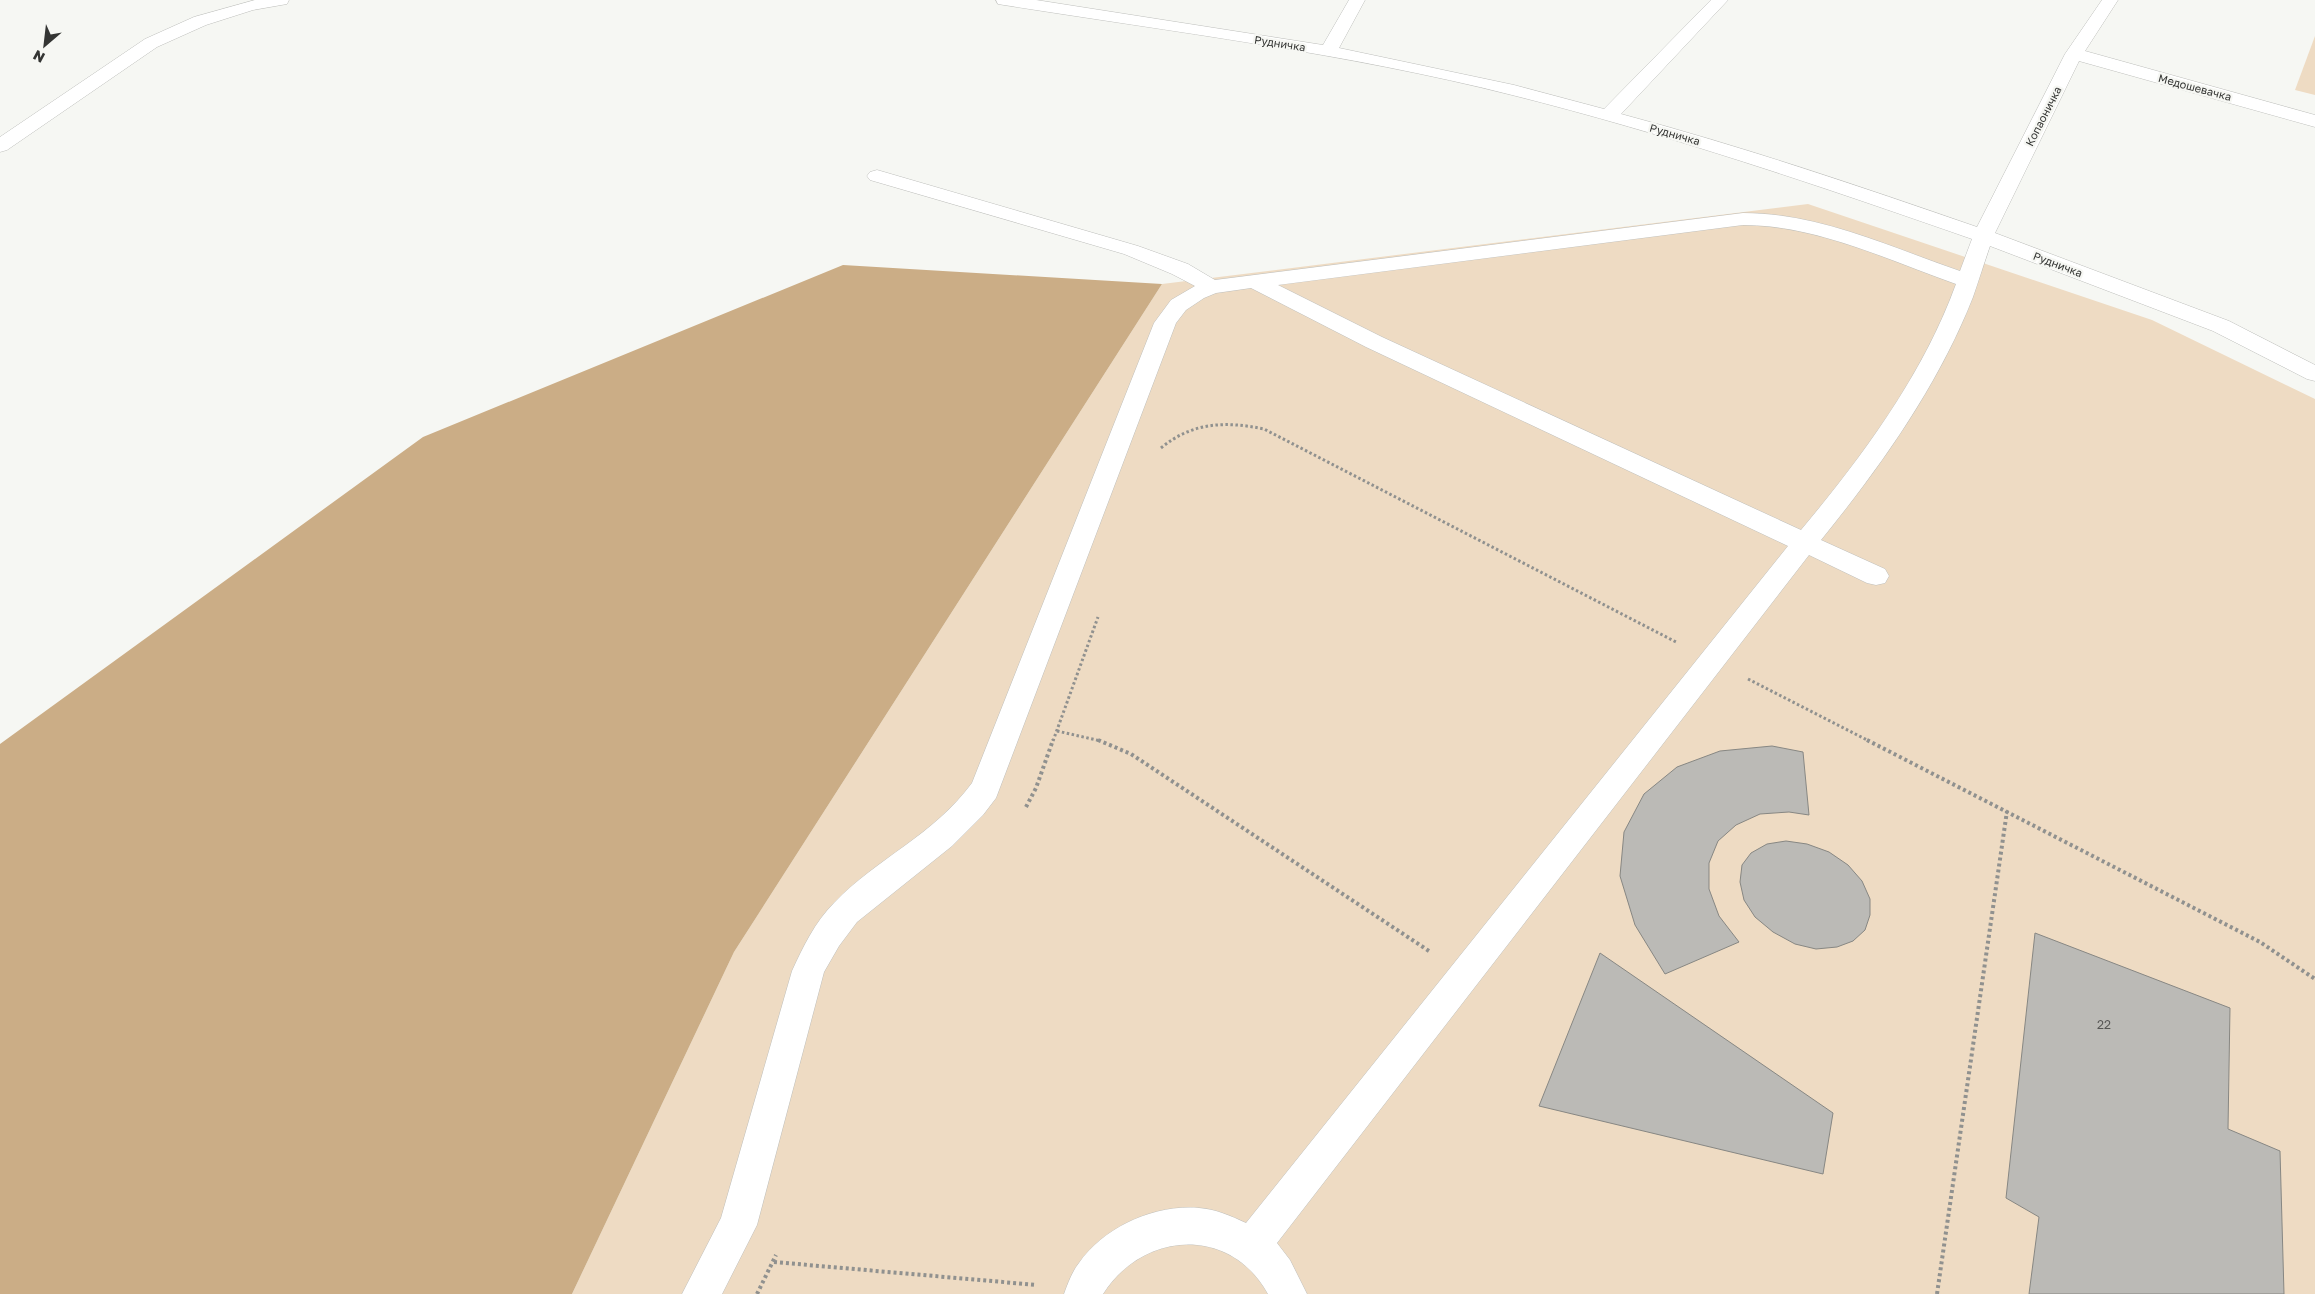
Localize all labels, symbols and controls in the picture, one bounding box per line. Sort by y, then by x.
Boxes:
north arrow [20,20,70,70]
street label: Рудничка [1253,33,1307,53]
text: N [30,47,47,67]
street label: Медошевачка [2157,71,2233,103]
street label: Копаоничка [2022,84,2064,148]
street label: Рудничка [1648,121,1702,147]
street label: Рудничка [2031,249,2085,279]
house number: 22 [2097,1017,2111,1032]

